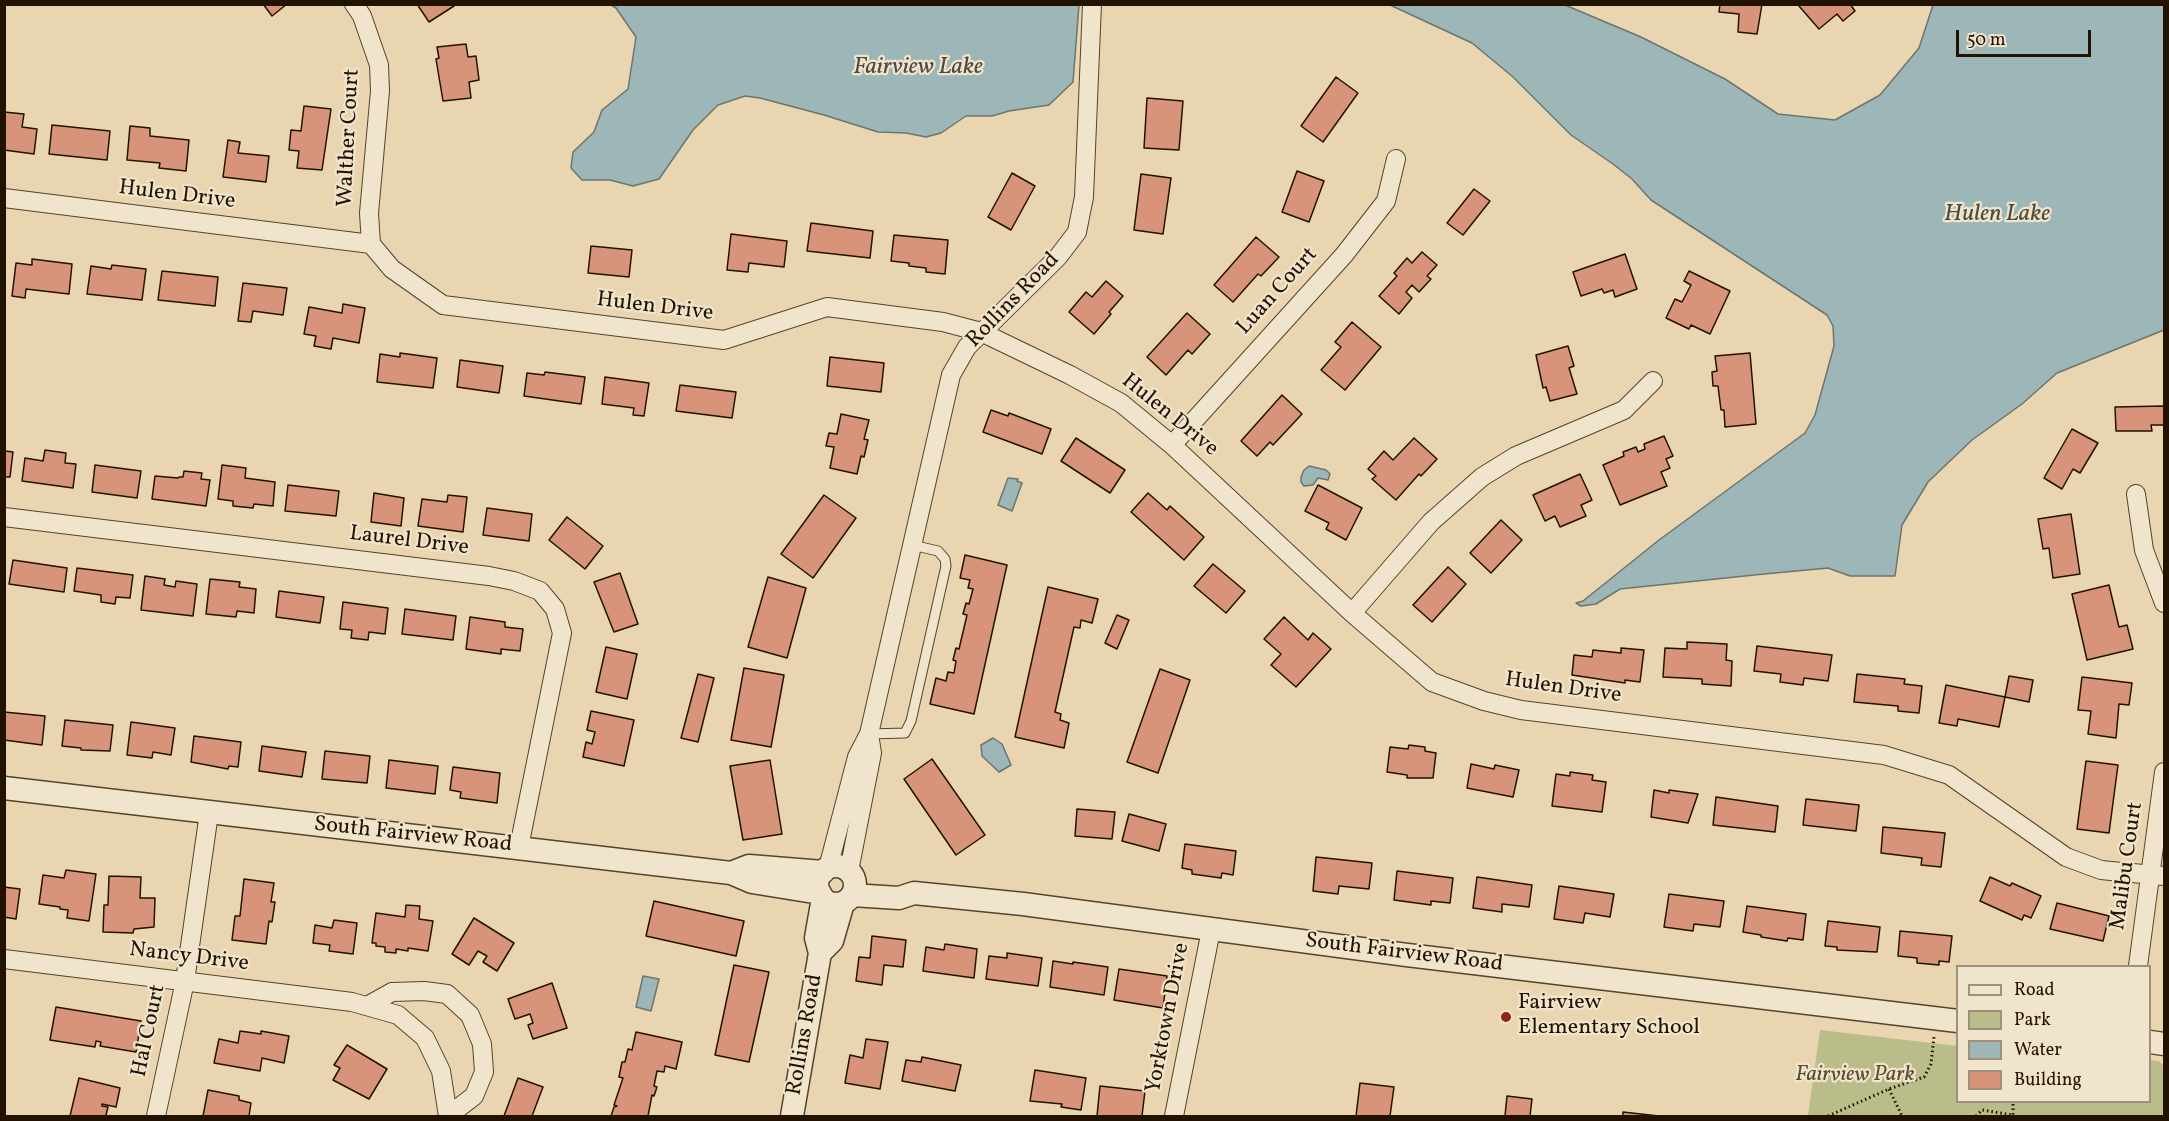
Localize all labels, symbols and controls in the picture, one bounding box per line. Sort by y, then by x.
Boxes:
scale bar [1959,18,2094,56]
text: 50 m [1967,28,2006,53]
water label: Fairview Lake [853,55,983,83]
street label: Walther Court [333,68,367,208]
street label: Hulen Drive [117,176,237,216]
water label: Hulen Lake [1944,202,2050,230]
street label: Luan Court [1232,243,1324,341]
street label: Rollins Road [962,248,1066,354]
street label: Hulen Drive [595,288,715,328]
street label: Hulen Drive [1115,369,1223,463]
street label: Laurel Drive [348,522,470,562]
street label: Hulen Drive [1503,668,1623,710]
street label: Malibu Court [2106,800,2150,932]
street label: South Fairview Road [313,812,513,860]
street label: South Fairview Road [1304,929,1504,979]
street label: Nancy Drive [128,938,250,978]
street label: Yorktown Drive [1142,941,1196,1095]
legend [1956,965,2151,1103]
street label: Rollins Road [782,972,830,1098]
text: Road [2014,978,2055,1003]
street label: Hal Court [127,982,173,1080]
place label: Fairview Elementary School [1518,991,1700,1042]
text: Park [2014,1008,2051,1033]
marker: Fairview Elementary School [1499,1010,1513,1024]
text: Water [2014,1038,2062,1063]
park label: Fairview Park [1795,1063,1915,1089]
text: Building [2014,1068,2082,1093]

